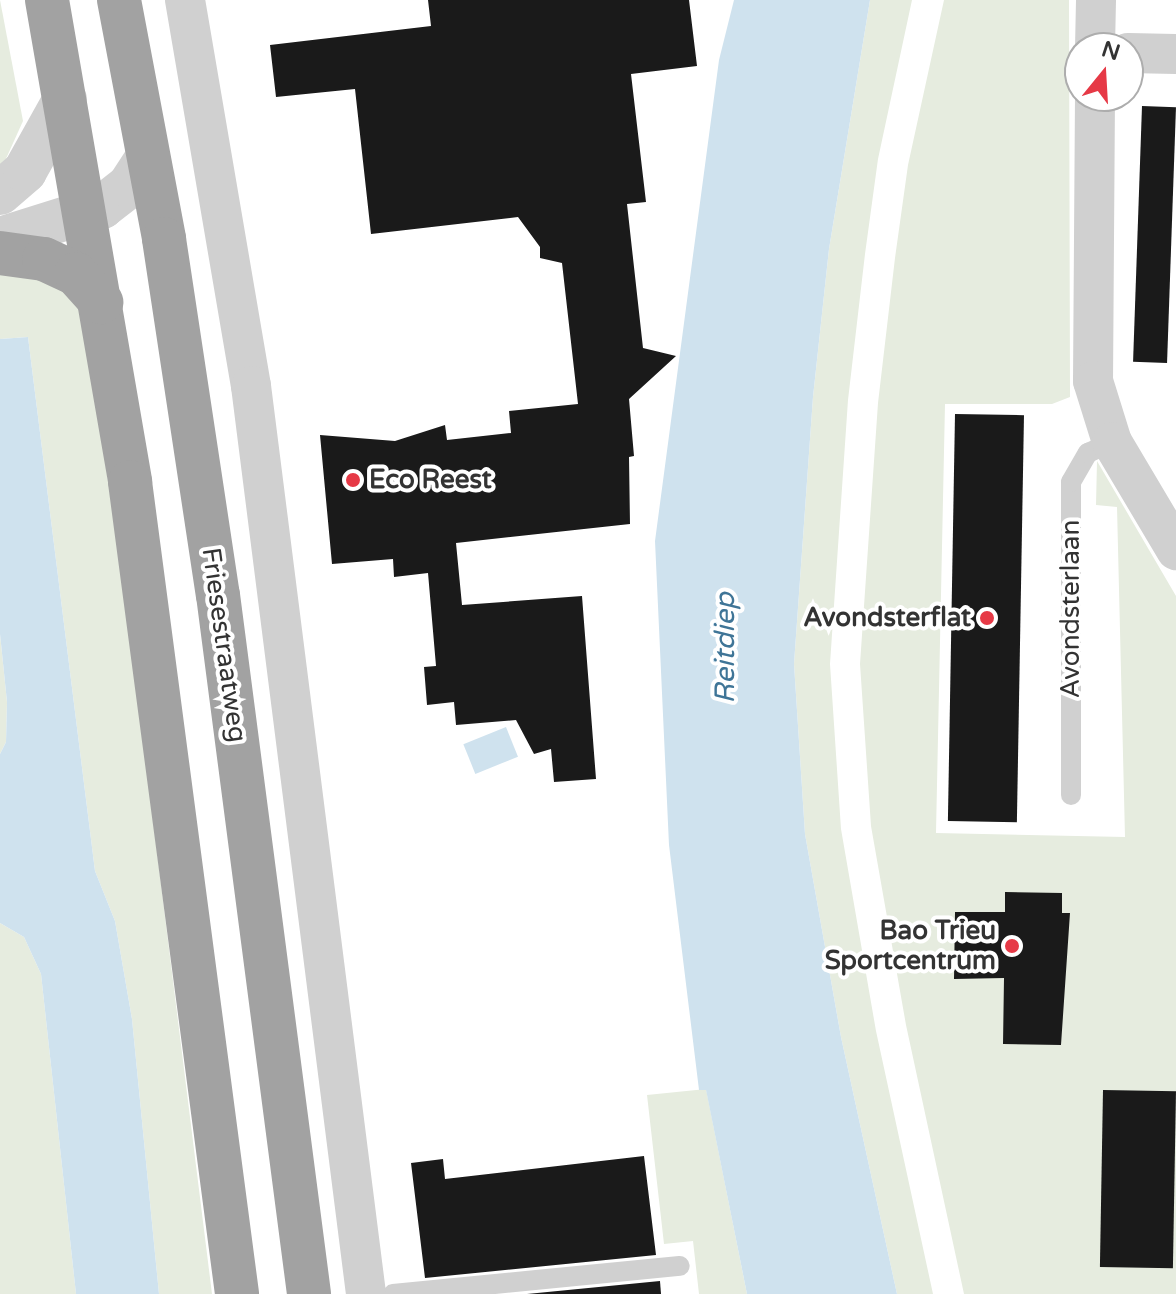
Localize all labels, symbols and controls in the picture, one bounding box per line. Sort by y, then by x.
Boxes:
north arrow [1064,32,1144,112]
text: N [1098,36,1123,66]
place label: Eco Reest [369,464,492,496]
marker: Eco Reest [344,471,362,489]
street label: Avondsterlaan [1055,520,1087,698]
street label: Friesestraatweg [195,546,253,744]
water label: Reitdiep [708,592,742,704]
place label: Avondsterflat [803,602,971,634]
marker: Avondsterflat [978,609,996,627]
place label: Bao Trieu Sportcentrum [825,915,996,976]
marker: Bao Trieu Sportcentrum [1003,937,1021,955]

